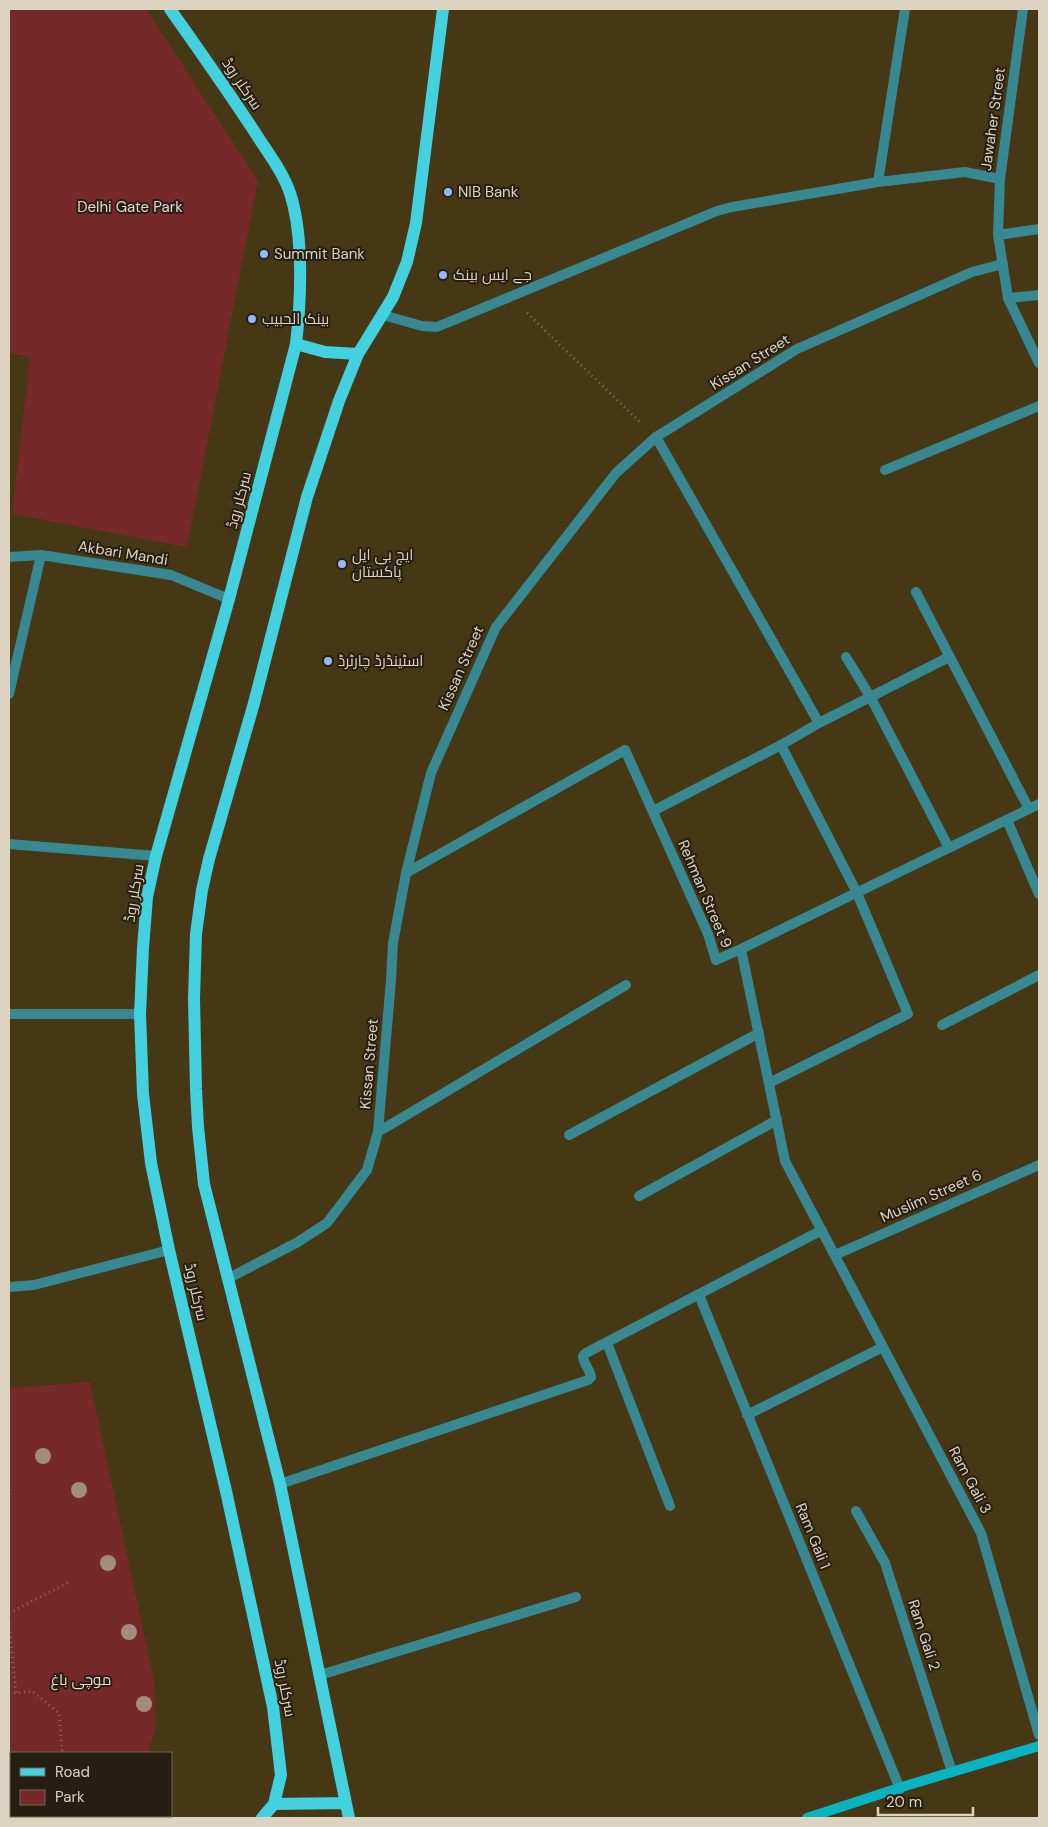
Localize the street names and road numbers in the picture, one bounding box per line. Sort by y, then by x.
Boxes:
street label: سرکلر روڈ [217,54,267,114]
street label: Jawaher Street [976,66,1010,172]
street label: Kissan Street [706,329,794,395]
street label: سرکلر روڈ [222,469,256,531]
street label: Akbari Mandi [77,536,169,570]
street label: Kissan Street [433,622,489,713]
street label: Rehman Street 9 [673,837,737,951]
street label: سرکلر روڈ [120,863,148,923]
street label: Kissan Street [355,1018,383,1110]
street label: Muslim Street 6 [877,1165,985,1227]
street label: سرکلر روڈ [180,1261,212,1323]
street label: Ram Gali 3 [944,1443,996,1517]
street label: Ram Gali 1 [791,1500,835,1572]
street label: Ram Gali 2 [903,1597,945,1673]
street label: سرکلر روڈ [270,1657,300,1719]

